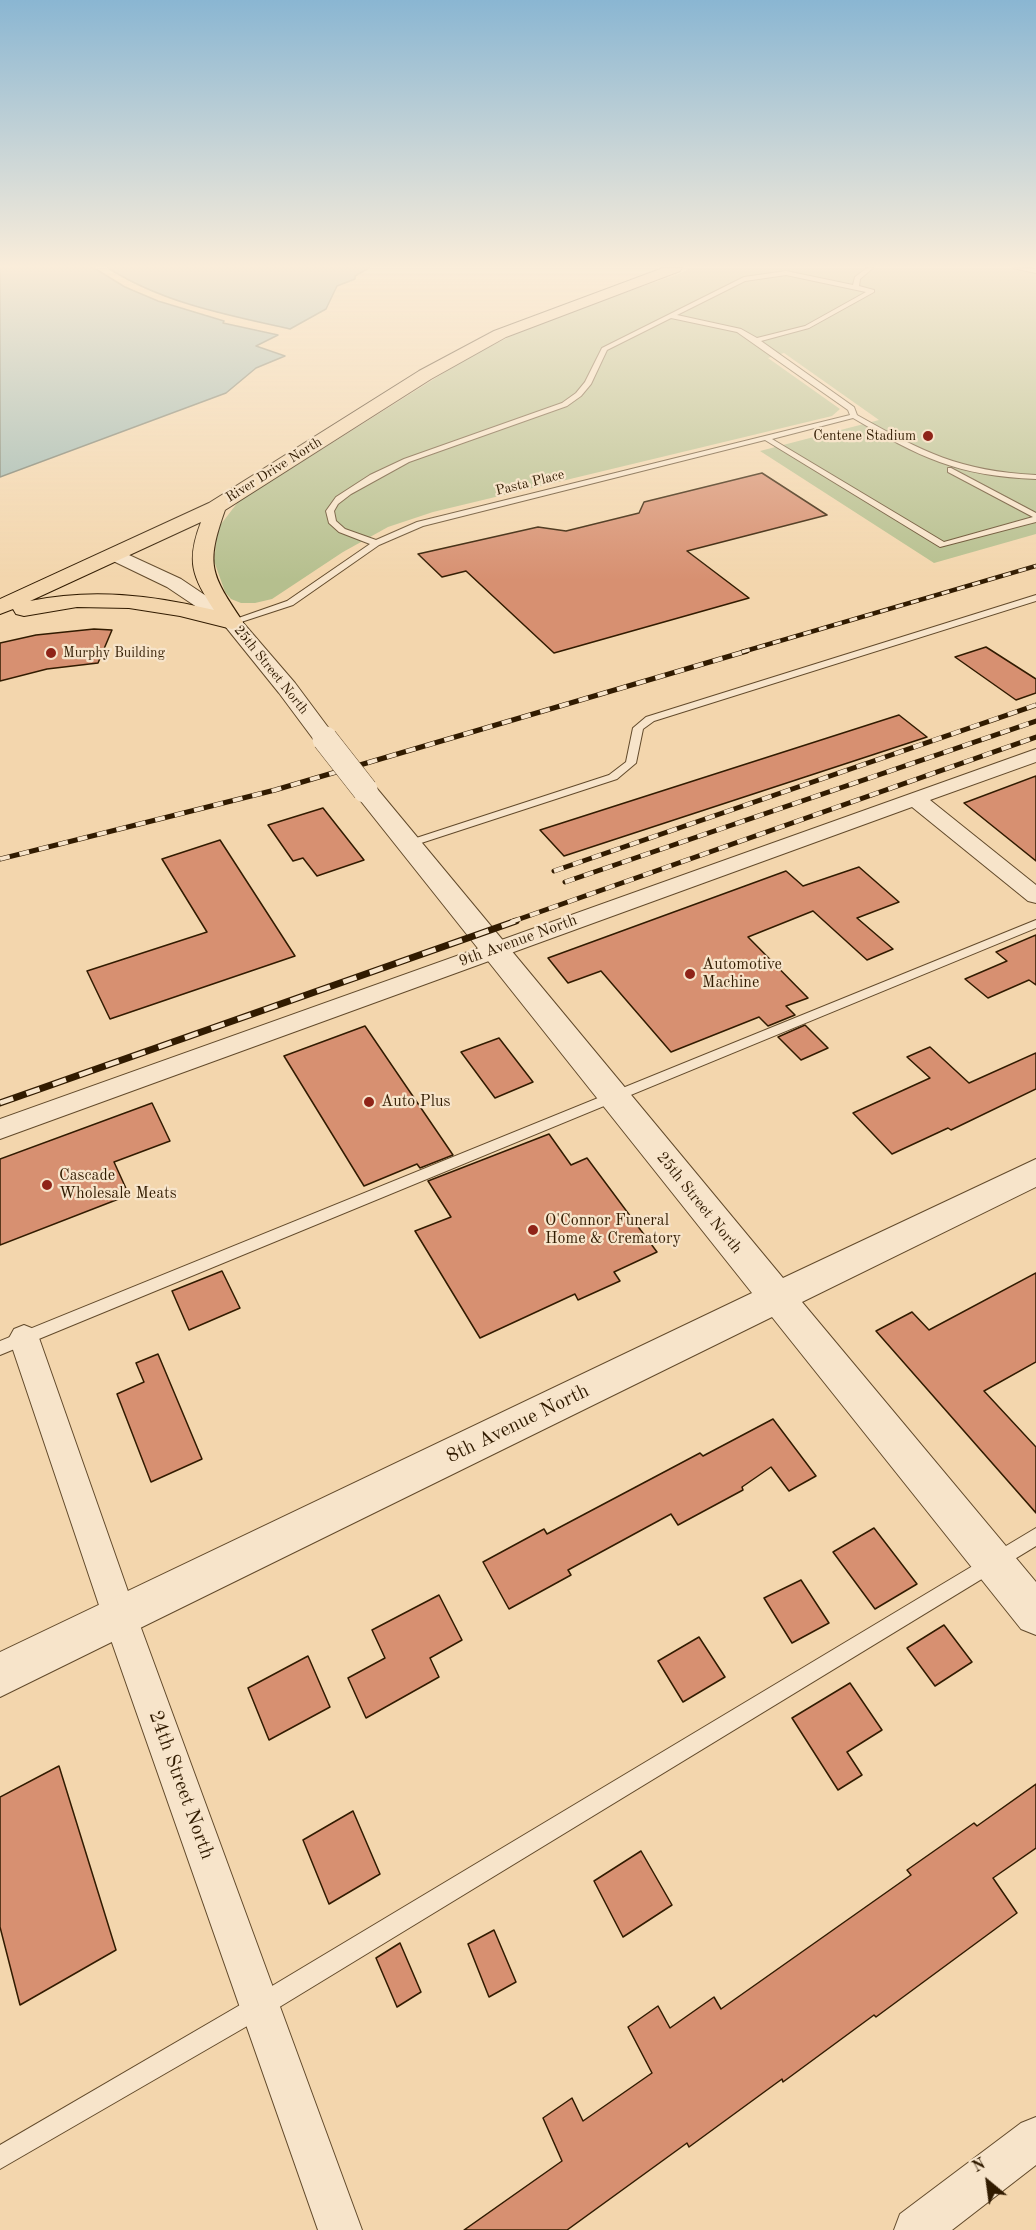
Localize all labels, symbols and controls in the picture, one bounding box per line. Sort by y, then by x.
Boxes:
place label: Centene Stadium [813,428,916,444]
marker: Centene Stadium [921,429,935,443]
street label: River Drive North [223,434,325,506]
street label: Pasta Place [494,466,566,500]
street label: 25th Street North [230,622,312,718]
place label: Murphy Building [63,645,165,661]
marker: Murphy Building [44,646,58,660]
street label: 9th Avenue North [456,911,580,971]
place label: Automotive Machine [702,955,782,993]
marker: Automotive Machine [683,967,697,981]
place label: Auto Plus [381,1092,450,1112]
marker: Auto Plus [362,1095,376,1109]
street label: 25th Street North [652,1148,746,1258]
place label: Cascade Wholesale Meats [59,1166,177,1204]
marker: Cascade Wholesale Meats [40,1178,54,1192]
place label: O'Connor Funeral Home & Crematory [545,1211,681,1249]
marker: O'Connor Funeral Home & Crematory [526,1223,540,1237]
street label: 8th Avenue North [443,1379,593,1469]
street label: 24th Street North [143,1707,219,1863]
north arrow [958,2152,1018,2212]
text: N [970,2156,988,2176]

